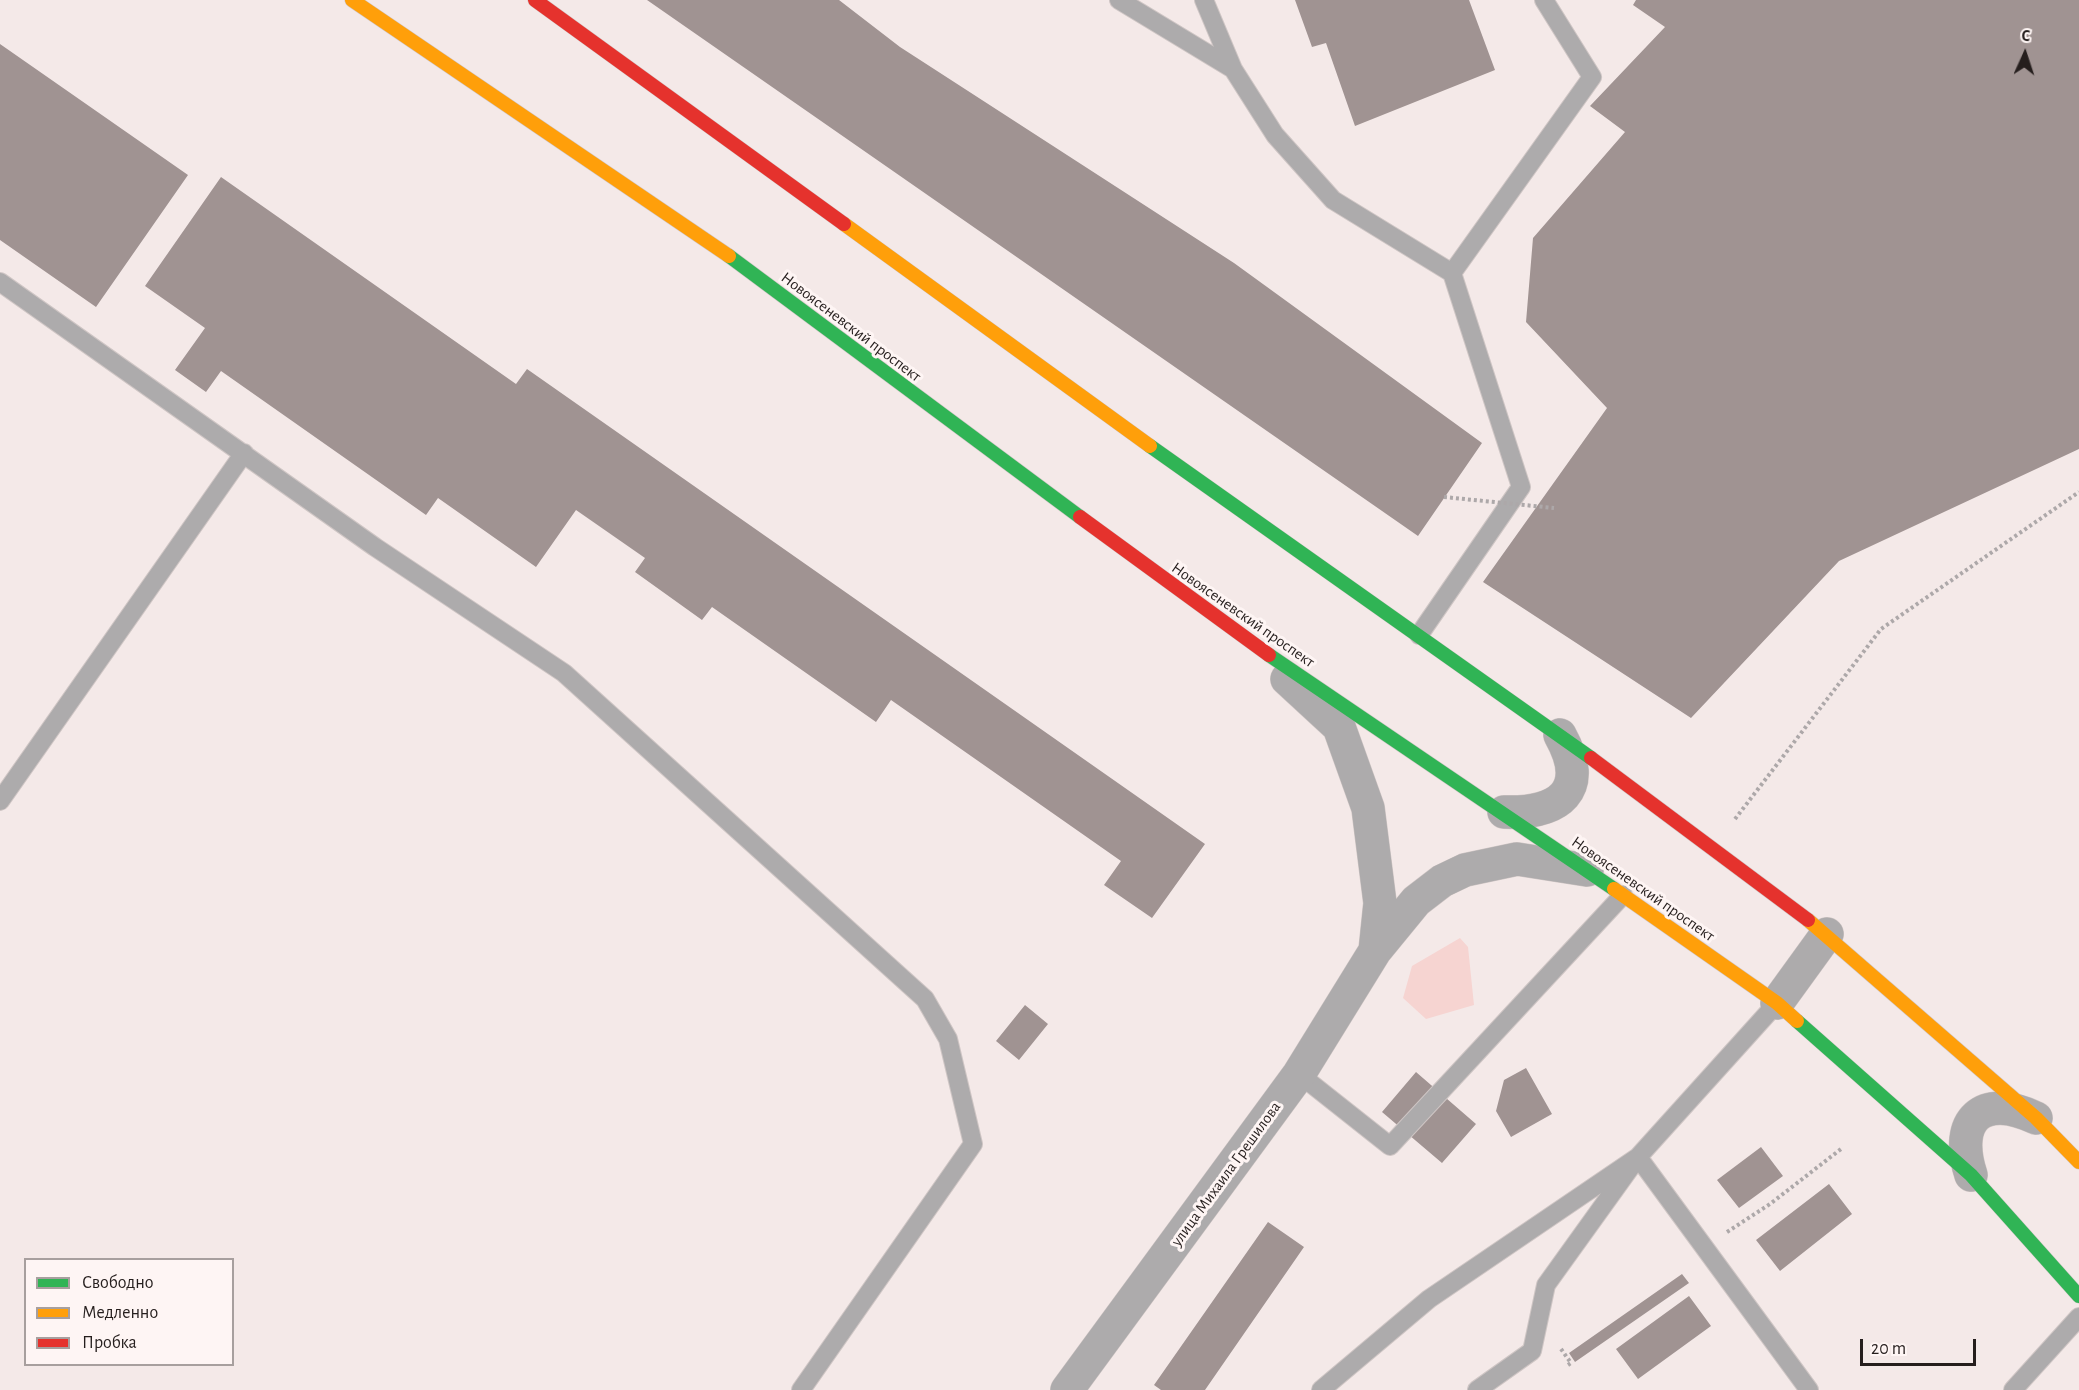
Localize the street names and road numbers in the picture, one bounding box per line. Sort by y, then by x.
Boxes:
street label: Новоясеневский проспект [777,268,925,386]
street label: Новоясеневский проспект [1168,558,1318,672]
street label: Новоясеневский проспект [1568,832,1718,946]
street label: улица Михаила Грешилова [1167,1098,1285,1250]

